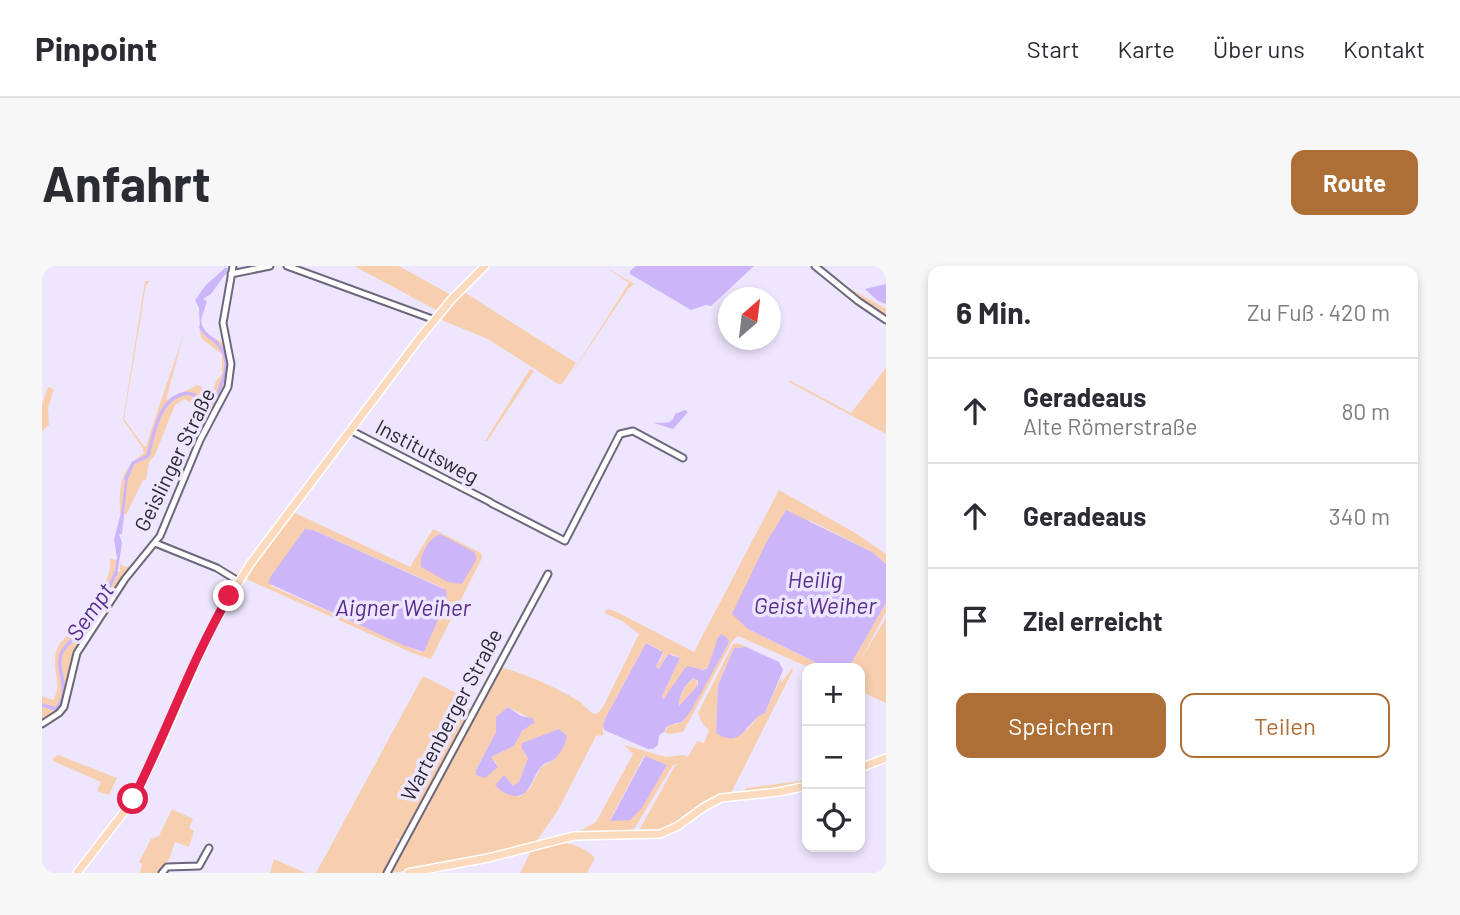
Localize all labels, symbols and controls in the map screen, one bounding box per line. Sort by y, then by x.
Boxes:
text: Pinpoint [35,28,157,68]
text: Start [1027,34,1080,63]
text: Karte [1118,34,1175,63]
text: Über uns [1213,34,1305,63]
text: Kontakt [1343,34,1425,63]
button: Route [1291,150,1418,215]
text: Anfahrt [42,153,211,212]
north arrow [718,287,781,350]
text: 6 Min. [956,294,1031,330]
text: Zu Fuß · 420 m [1247,298,1390,326]
text: Geradeaus [1023,381,1146,412]
street label: Geislinger Straße [128,384,219,535]
icon: ahead [956,392,994,430]
text: 80 m [1341,397,1390,425]
text: Alte Römerstraße [1023,412,1197,440]
street label: Institutsweg [372,413,483,488]
icon: ahead [956,497,994,535]
text: Geradeaus [1023,500,1146,531]
text: 340 m [1329,502,1390,530]
water label: Heilig Geist Weiher [754,565,877,619]
water label: Sempt [59,577,119,646]
route end [213,580,244,611]
water label: Aigner Weiher [335,593,472,621]
icon: arrive [956,602,994,640]
text: Ziel erreicht [1023,605,1163,636]
street label: Wartenberger Straße [395,624,507,805]
map controls [802,663,865,852]
button: + [802,663,865,726]
button: Speichern [956,693,1166,758]
button: Teilen [1180,693,1390,758]
button: − [802,726,865,789]
route start [117,783,148,814]
button: locate [802,789,865,852]

